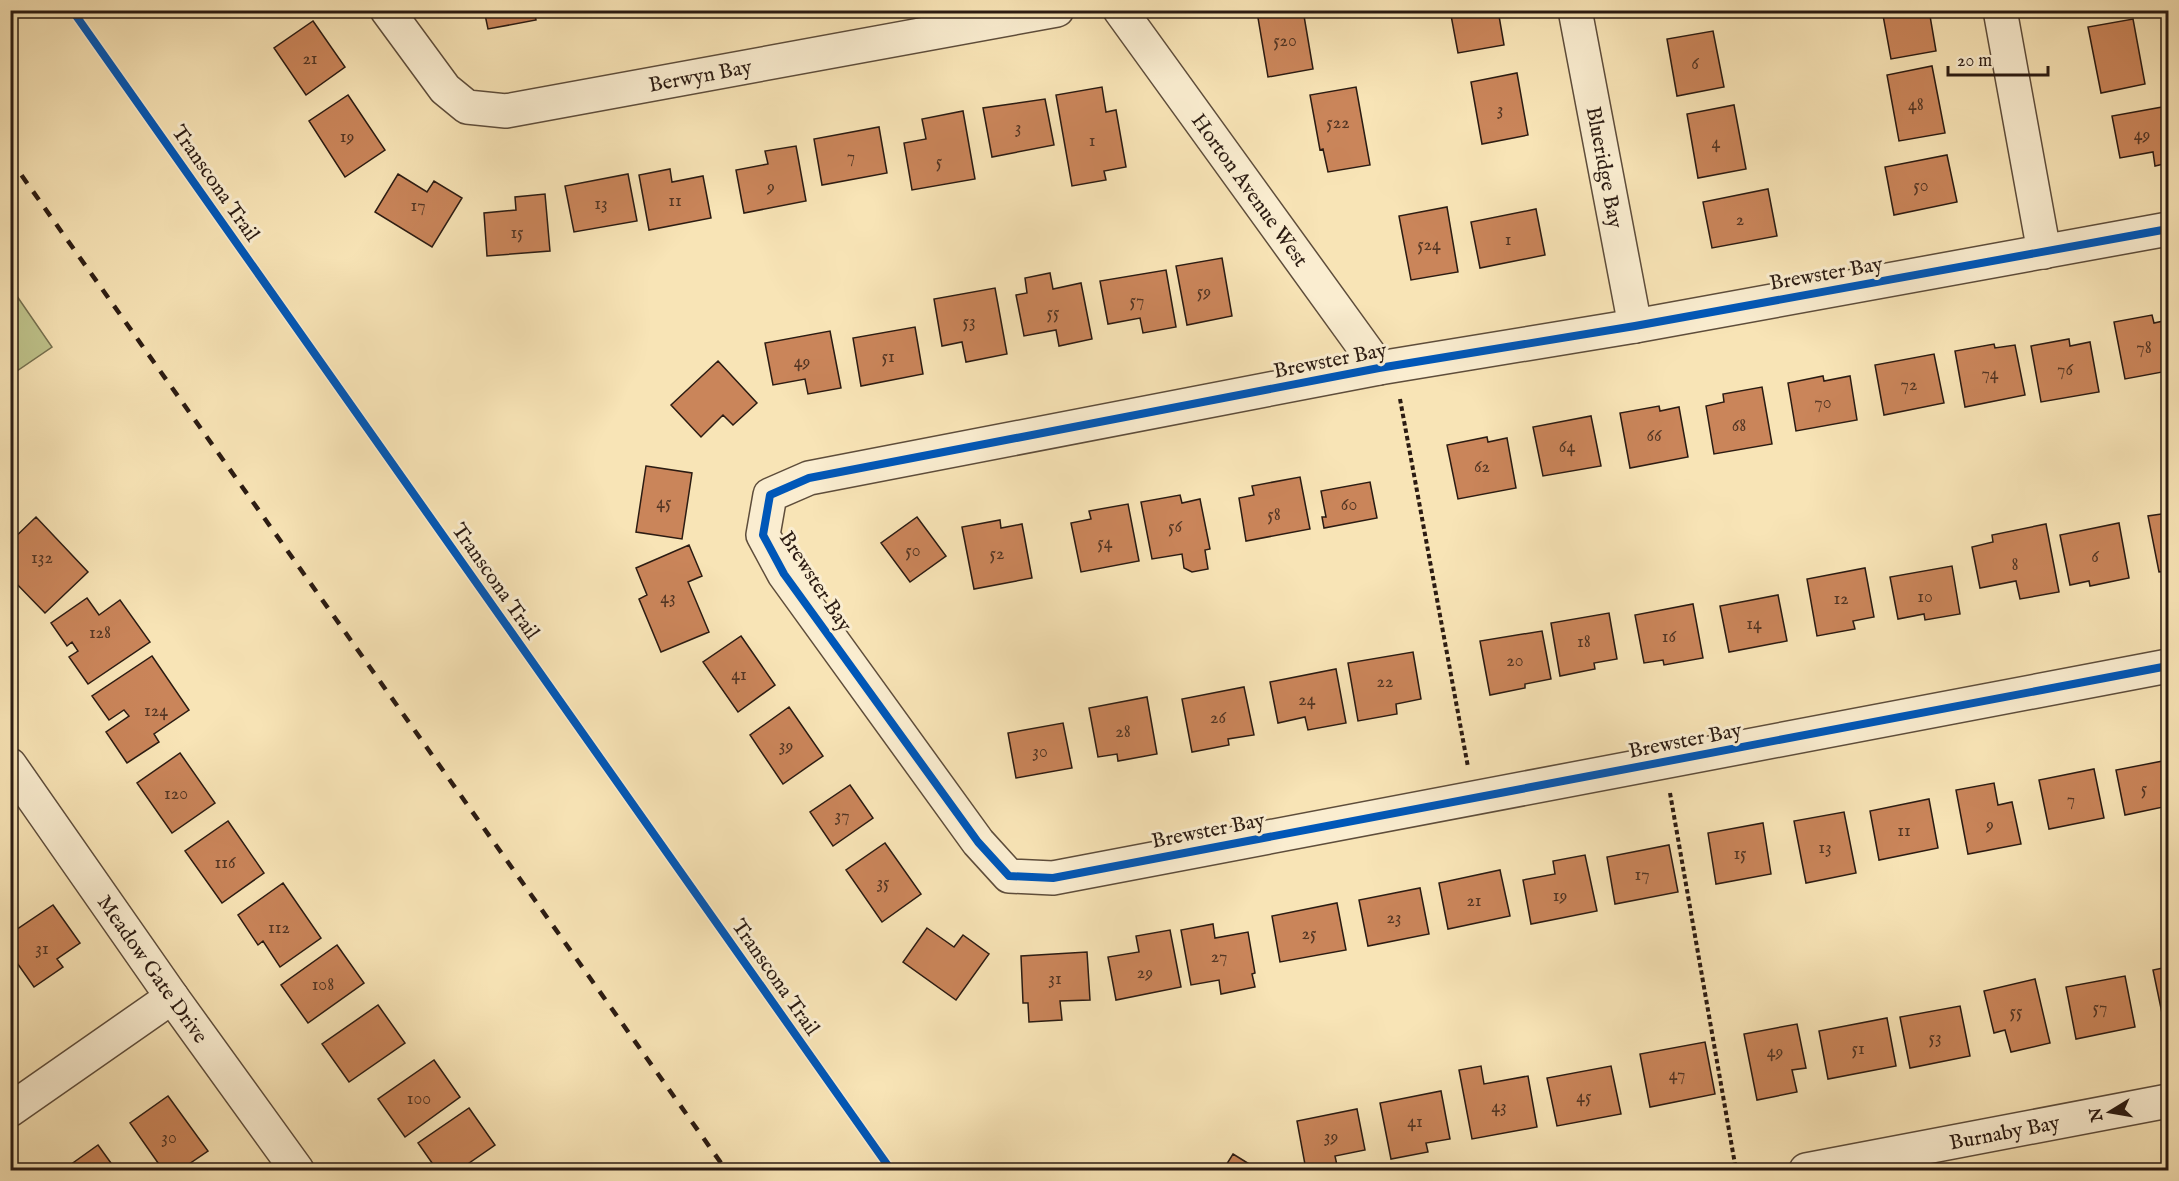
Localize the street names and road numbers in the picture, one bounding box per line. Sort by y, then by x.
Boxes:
street label: Berwyn Bay [647,54,755,100]
street label: Blueridge Bay [1579,104,1628,231]
street label: Horton Avenue West [1184,109,1313,273]
street label: Transcona Trail [165,120,265,248]
street label: Brewster Bay [1767,251,1886,298]
street label: Brewster Bay [1271,337,1390,386]
street label: Transcona Trail [445,518,545,646]
street label: Brewster Bay [772,526,858,638]
street label: Brewster Bay [1626,717,1745,766]
street label: Brewster Bay [1149,807,1268,856]
street label: Meadow Gate Drive [90,890,213,1050]
street label: Transcona Trail [725,914,825,1042]
street label: Burnaby Bay [1947,1110,2063,1157]

